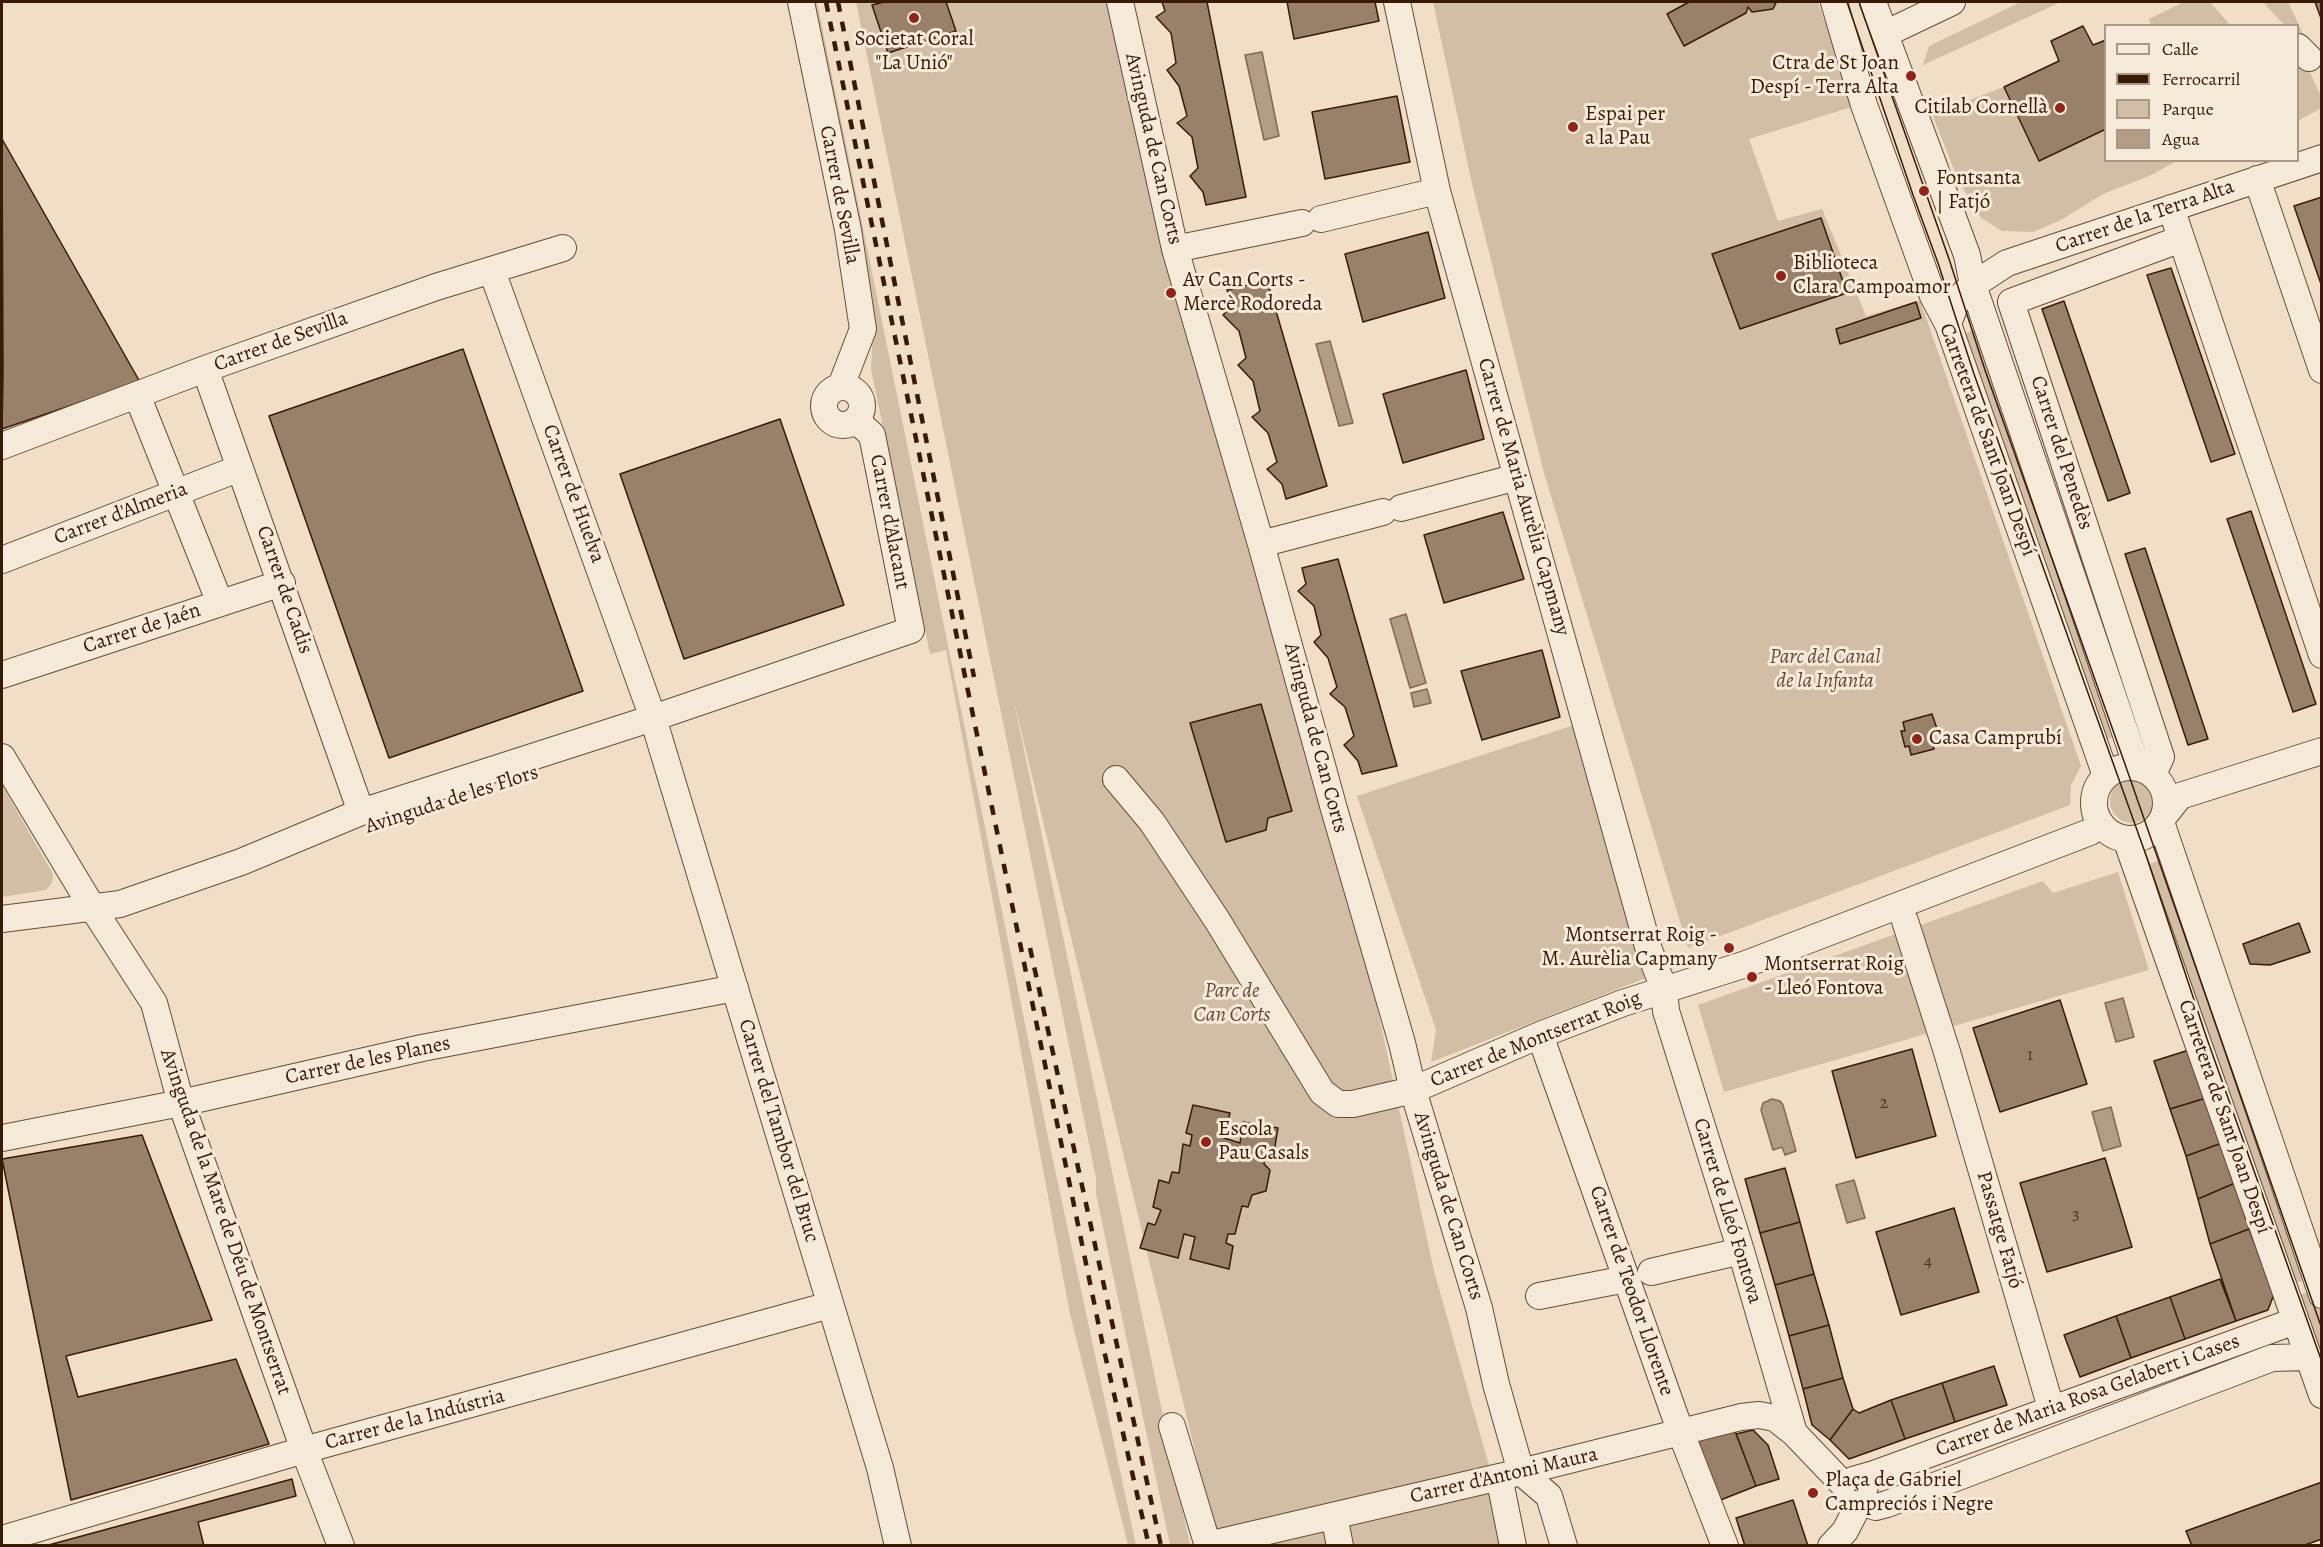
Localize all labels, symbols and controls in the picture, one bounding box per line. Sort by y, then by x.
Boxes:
marker: Societat Coral "La Unió" [907,11,921,25]
legend [2104,24,2299,162]
place label: Societat Coral "La Unió" [854,27,974,77]
text: Calle [2162,37,2199,61]
street label: Avinguda de Can Corts [1119,51,1187,247]
place label: Ctra de St Joan Despí - Terra Alta [1750,51,1899,101]
text: Ferrocarril [2162,67,2240,91]
marker: Ctra de St Joan Despí - Terra Alta [1904,69,1918,83]
place label: Citilab Cornellà [1915,95,2048,121]
text: Parque [2162,97,2214,121]
marker: Citilab Cornellà [2053,101,2067,115]
place label: Espai per a la Pau [1585,102,1665,152]
marker: Espai per a la Pau [1566,120,1580,134]
street label: Carrer de Sevilla [813,124,865,266]
text: Agua [2162,127,2200,151]
place label: Fontsanta | Fatjó [1936,166,2021,216]
street label: Carrer de la Terra Alta [2052,175,2238,259]
marker: Fontsanta | Fatjó [1917,184,1931,198]
place label: Biblioteca Clara Campoamor [1793,251,1951,301]
place label: Av Can Corts - Mercè Rodoreda [1183,268,1322,318]
marker: Biblioteca Clara Campoamor [1774,269,1788,283]
marker: Av Can Corts - Mercè Rodoreda [1164,286,1178,300]
street label: Carrer de Sevilla [211,306,351,378]
street label: Carretera de Sant Joan Despí [1933,320,2041,560]
street label: Carrer de Maria Aurèlia Capmany [1471,355,1575,639]
street label: Carrer del Penedès [2024,373,2098,533]
street label: Carrer de Huelva [536,421,610,567]
street label: Carrer d'Alacant [864,452,914,592]
street label: Carrer d'Almeria [51,477,191,551]
street label: Carrer de Cadis [250,523,318,657]
street label: Carrer de Jaén [80,598,204,660]
street label: Avinguda de Can Corts [1277,640,1353,836]
park label: Parc del Canal de la Infanta [1770,645,1880,695]
place label: Casa Camprubí [1929,726,2062,752]
marker: Casa Camprubí [1910,732,1924,746]
street label: Avinguda de les Flors [362,760,542,840]
place label: Montserrat Roig - M. Aurèlia Capmany [1541,923,1717,973]
marker: Montserrat Roig - M. Aurèlia Capmany [1722,941,1736,955]
place label: Montserrat Roig - Lleó Fontova [1764,952,1904,1002]
marker: Montserrat Roig - Lleó Fontova [1745,970,1759,984]
park label: Parc de Can Corts [1194,979,1270,1029]
street label: Carrer de Montserrat Roig [1427,986,1645,1094]
street label: Carretera de Sant Joan Despí [2172,997,2276,1237]
street label: Carrer del Tambor del Bruc [732,1016,824,1246]
street label: Carrer de les Planes [283,1031,453,1091]
house number: 1 [2027,1045,2033,1067]
street label: Avinguda de la Mare de Déu de Montserrat [154,1046,296,1398]
house number: 2 [1880,1093,1888,1115]
street label: Avinguda de Can Corts [1407,1109,1489,1303]
street label: Carrer de Lleó Fontova [1687,1115,1767,1307]
place label: Escola Pau Casals [1218,1117,1309,1167]
marker: Escola Pau Casals [1199,1135,1213,1149]
street label: Passatge Fatjó [1970,1168,2028,1292]
street label: Carrer de Teodor Llorente [1583,1183,1679,1399]
house number: 3 [2072,1204,2080,1226]
house number: 4 [1924,1251,1932,1273]
street label: Carrer de Maria Rosa Gelabert i Cases [1932,1329,2244,1463]
street label: Carrer de la Indústria [322,1384,508,1456]
street label: Carrer d'Antoni Maura [1408,1442,1600,1510]
place label: Plaça de Gabriel Campreciós i Negre [1825,1468,1993,1518]
marker: Plaça de Gabriel Campreciós i Negre [1806,1486,1820,1500]

